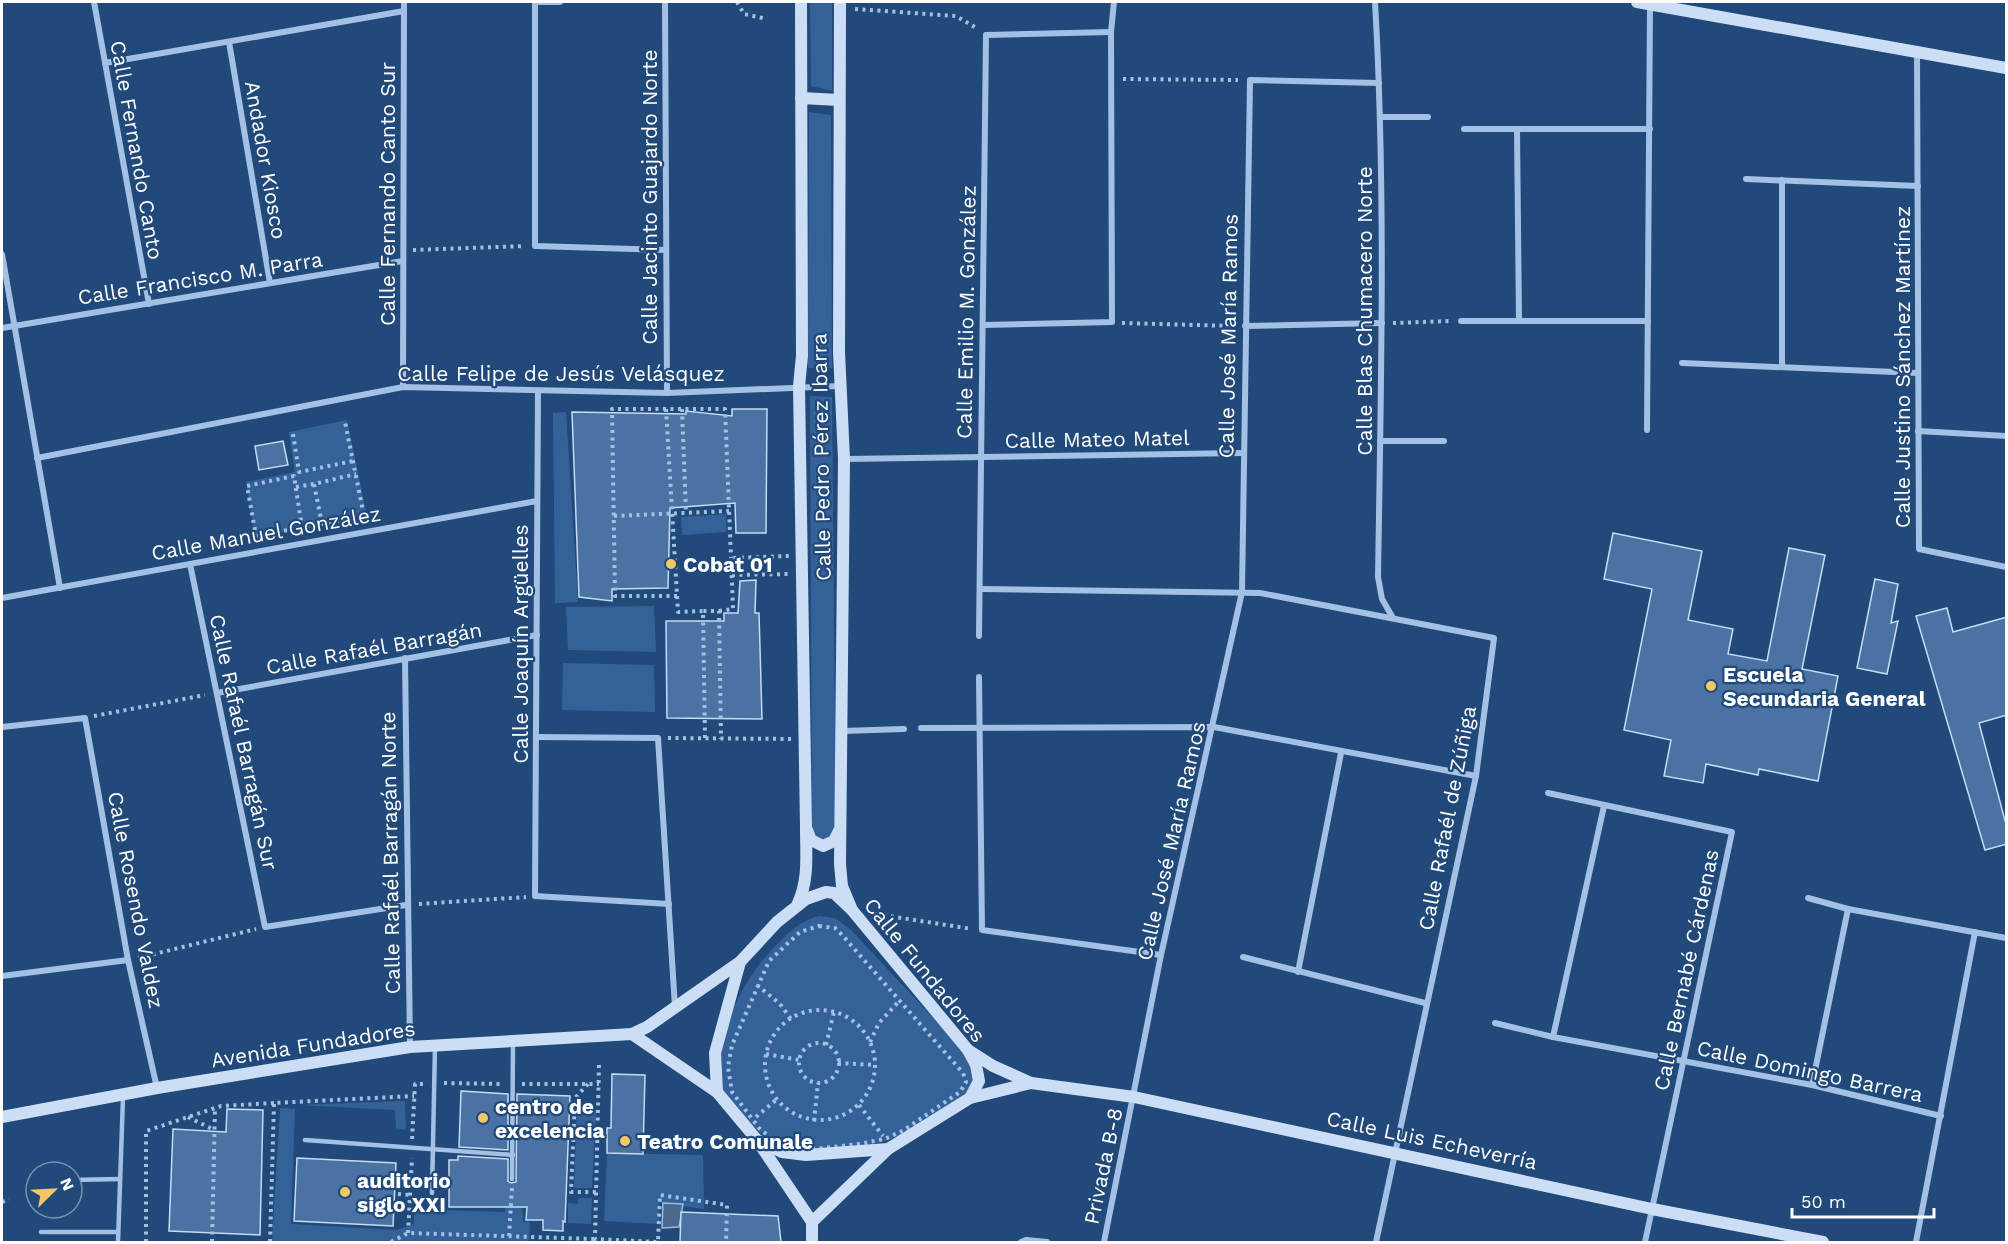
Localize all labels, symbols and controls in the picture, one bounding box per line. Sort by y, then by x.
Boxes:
street label: Calle Fernando Canto [105,38,169,262]
street label: Calle Jacinto Guajardo Norte [637,49,662,345]
street label: Calle Fernando Canto Sur [375,61,400,326]
street label: Andador Kiosco [240,79,292,241]
street label: Calle Blas Chumacero Norte [1352,166,1377,456]
street label: Calle Emilio M. González [951,185,981,439]
street label: Calle Justino Sánchez Martínez [1890,206,1915,528]
street label: Calle José María Ramos [1213,214,1243,458]
street label: Calle Francisco M. Parra [76,246,324,310]
street label: Calle Pedro Pérez Ibarra [806,333,836,581]
street label: Calle Felipe de Jesús Velásquez [397,361,725,386]
street label: Calle Mateo Matel [1004,425,1190,453]
street label: Calle Manuel González [149,500,383,566]
street label: Calle Joaquín Argüelles [508,524,533,764]
place label: Cobat 01 [683,552,772,577]
marker: Cobat 01 [664,557,678,571]
street label: Calle Rafaél Barragán Sur [205,612,283,873]
street label: Calle Rafaél Barragán [264,617,484,679]
place label: Escuela Secundaria General [1723,662,1926,711]
marker: Escuela Secundaria General [1704,679,1718,693]
street label: Calle Rafaél de Zúñiga [1413,703,1481,933]
street label: Calle Rafaél Barragán Norte [375,711,405,995]
street label: Calle José María Ramos [1131,719,1211,963]
street label: Calle Rosendo Valdez [103,790,169,1010]
street label: Calle Bernabé Cárdenas [1648,847,1724,1093]
street label: Calle Fundadores [859,893,991,1047]
street label: Avenida Fundadores [209,1015,417,1073]
street label: Calle Domingo Barrera [1695,1035,1925,1107]
place label: centro de excelencia [495,1094,606,1143]
street label: Privada B-8 [1078,1105,1128,1227]
street label: Calle Luis Echeverría [1324,1105,1540,1175]
marker: centro de excelencia [476,1111,490,1125]
place label: Teatro Comunale [637,1129,813,1154]
marker: Teatro Comunale [618,1134,632,1148]
north arrow [24,1160,84,1220]
place label: auditorio siglo XXI [357,1168,451,1217]
text: N [56,1175,78,1193]
scale bar [1792,1181,1934,1219]
marker: auditorio siglo XXI [338,1185,352,1199]
text: 50 m [1801,1191,1846,1212]

